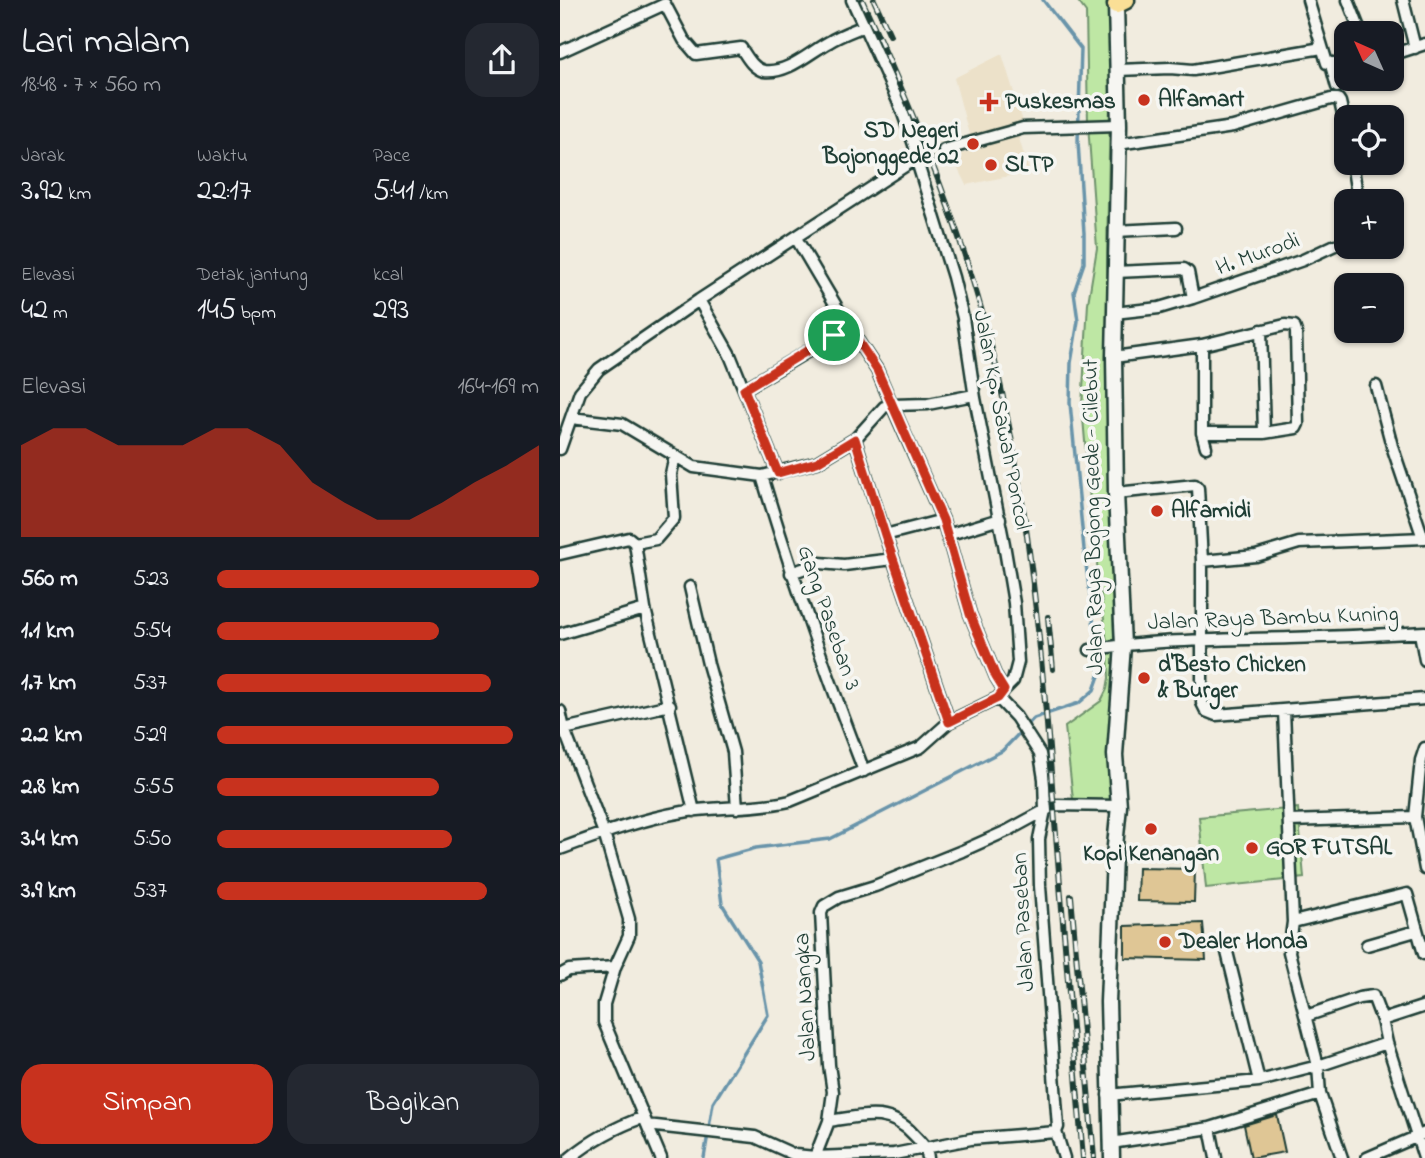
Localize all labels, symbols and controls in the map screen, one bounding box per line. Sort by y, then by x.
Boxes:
text: Lari malam [21,15,190,71]
north arrow [1334,21,1404,91]
map controls [1334,21,1404,343]
button: share [465,23,539,97]
text: 18:48 · 7 × 560 m [21,69,161,102]
place label: Alfamart [1158,84,1245,117]
place label: Puskesmas [1005,86,1116,119]
marker: Puskesmas [979,92,999,112]
marker: Alfamart [1136,92,1152,108]
button: locate [1334,105,1404,175]
place label: SD Negeri Bojonggede 02 [822,115,960,176]
marker: SD Negeri Bojonggede 02 [965,136,981,152]
text: Jarak [21,143,65,170]
text: Waktu [197,143,248,170]
text: Pace [373,143,410,170]
place label: SLTP [1005,149,1053,182]
marker: SLTP [983,157,999,173]
text: 3.92 [21,170,63,214]
text: 22:17 [197,170,251,214]
text: 5:41 [373,170,415,214]
text: km [63,181,91,208]
text: /km [415,181,448,208]
button: + [1334,189,1404,259]
street label: H. Murodi [1211,225,1305,285]
text: Elevasi [21,262,75,289]
text: Detak jantung [197,262,308,289]
text: kcal [373,262,403,289]
button: − [1334,273,1404,343]
text: 42 [21,289,48,333]
text: 145 [197,289,236,333]
text: 293 [373,289,409,333]
text: m [48,300,68,327]
text: bpm [236,300,276,327]
pin [804,305,864,365]
street label: Jalan Kp. Sawah Poncol [964,307,1038,533]
icon: arrive [815,316,853,354]
street label: Jalan Raya Bojong Gede - Cilebut [1075,358,1115,675]
text: Elevasi [21,371,86,404]
text: 164–169 m [458,371,539,404]
place label: Alfamidi [1171,495,1251,528]
marker: Alfamidi [1149,503,1165,519]
street label: Gang Paseban 3 [787,541,868,695]
text: 560 m [21,563,78,596]
text: 5:23 [133,563,169,596]
street label: Jalan Raya Bambu Kuning [1147,598,1399,642]
text: 1.1 km [21,615,74,648]
text: 5:54 [133,615,171,648]
place label: d'Besto Chicken & Burger [1157,649,1306,710]
text: 1.7 km [21,667,76,700]
text: 5:37 [133,667,167,700]
marker: d'Besto Chicken & Burger [1136,670,1152,686]
text: 2.2 km [21,719,82,752]
text: 5:29 [133,719,166,752]
text: 2.8 km [21,771,79,804]
text: 5:55 [133,771,174,804]
marker: Kopi Kenangan [1143,821,1159,837]
text: 3.4 km [21,823,78,856]
text: 5:50 [133,823,171,856]
place label: GOR FUTSAL [1266,832,1392,865]
place label: Kopi Kenangan [1083,838,1219,873]
marker: GOR FUTSAL [1244,840,1260,856]
street label: Jalan Paseban [1004,852,1044,992]
text: 3.9 km [21,875,76,908]
text: 5:37 [133,875,167,908]
place label: Dealer Honda [1178,926,1308,959]
street label: Jalan Nangka [786,932,827,1062]
marker: Dealer Honda [1157,934,1173,950]
button: Simpan [21,1064,273,1144]
button: Bagikan [287,1064,539,1144]

